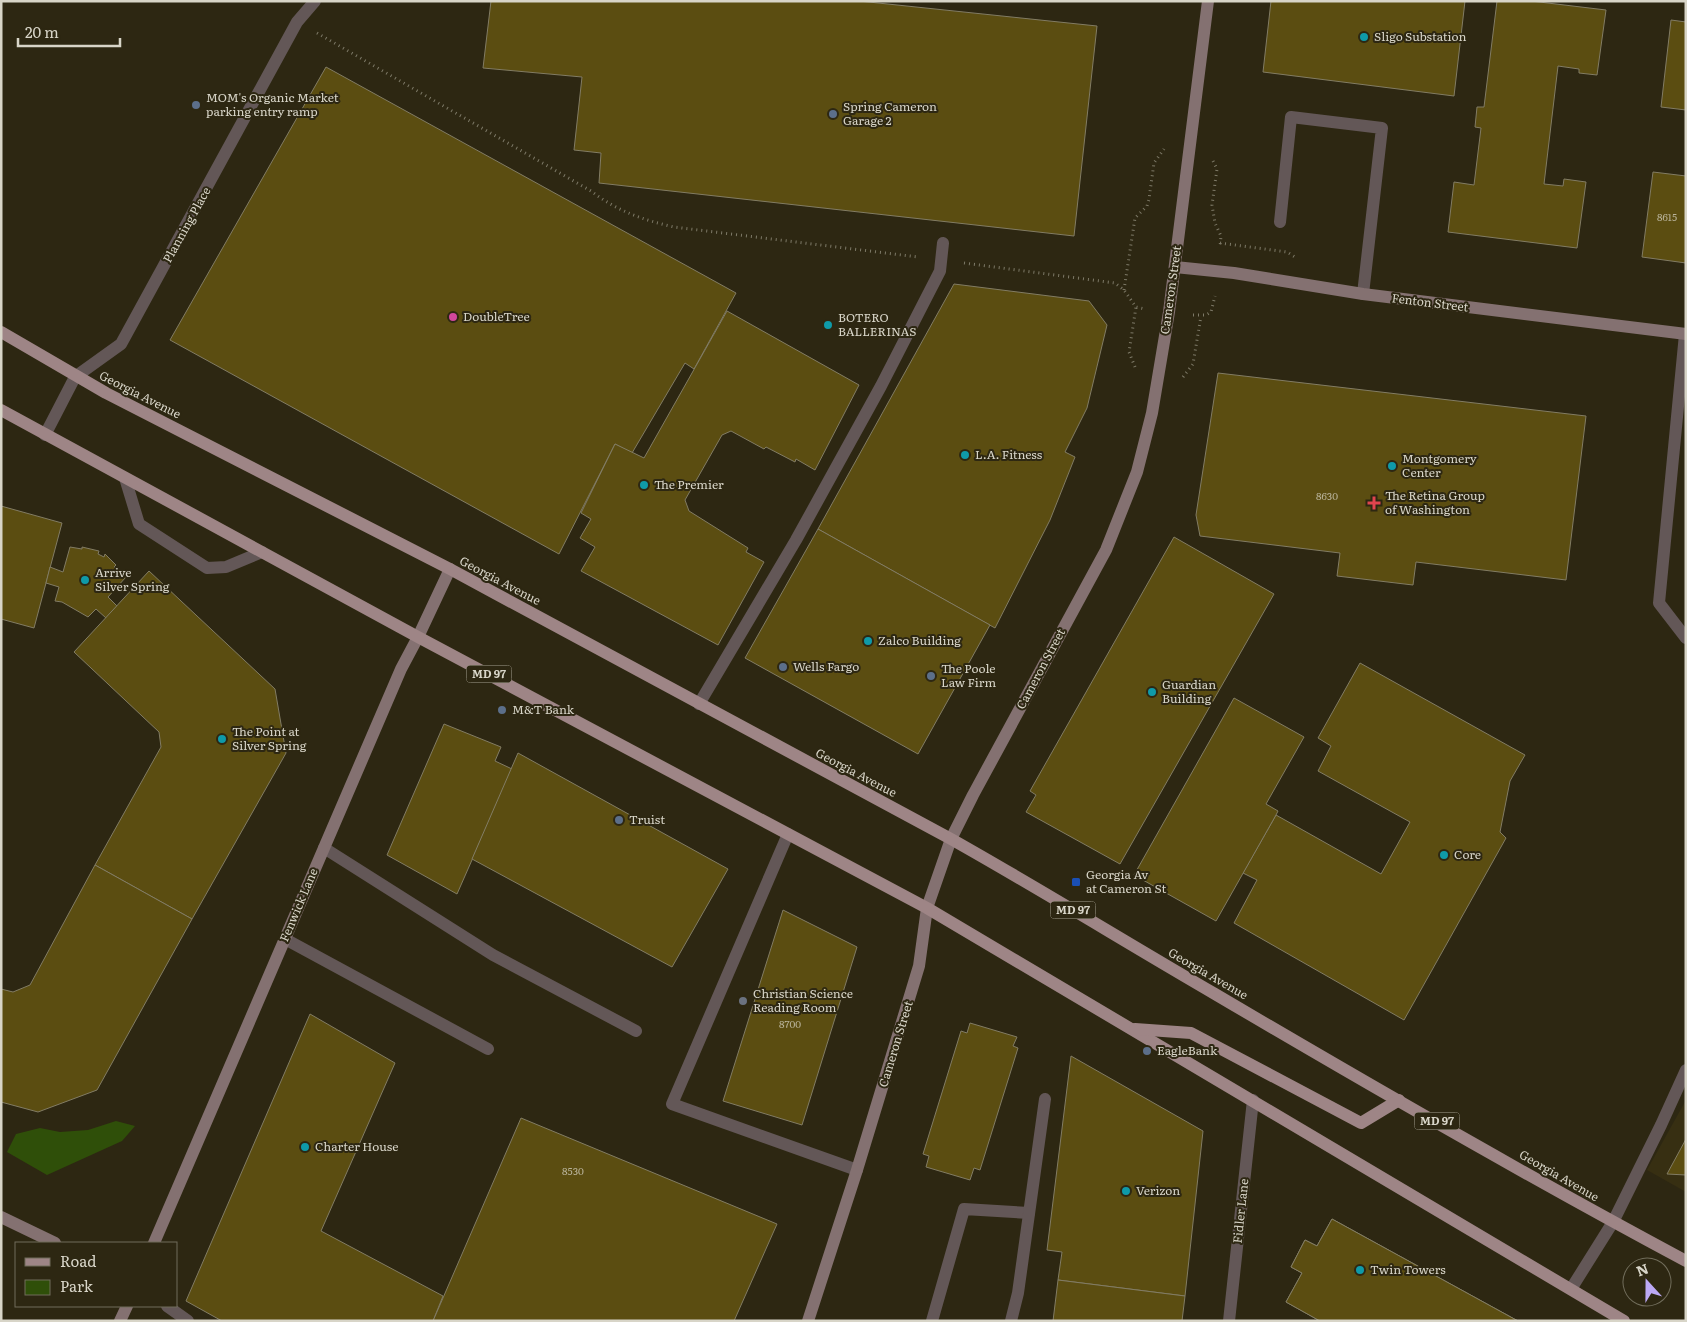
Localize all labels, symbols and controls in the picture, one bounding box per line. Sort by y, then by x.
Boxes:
scale bar [18,15,120,47]
text: 20 m [25,20,59,43]
place label: Sligo Substation [1374,27,1467,45]
marker: Sligo Substation [1358,31,1370,43]
place label: MOM's Organic Market parking entry ramp [206,88,339,120]
place label: Spring Cameron Garage 2 [843,97,937,129]
marker: MOM's Organic Market parking entry ramp [190,99,202,111]
marker: Spring Cameron Garage 2 [827,108,839,120]
street label: Planning Place [158,183,214,266]
house number: 8615 [1657,209,1677,224]
street label: Cameron Street [1155,244,1185,335]
street label: Fenton Street [1391,288,1470,316]
place label: DoubleTree [463,307,530,325]
place label: BOTERO BALLERINAS [838,308,917,340]
marker: DoubleTree [447,311,459,323]
marker: BOTERO BALLERINAS [822,319,834,331]
street label: Georgia Avenue [96,366,184,422]
place label: L.A. Fitness [975,445,1043,463]
marker: L.A. Fitness [959,449,971,461]
place label: Montgomery Center [1402,449,1477,481]
marker: Montgomery Center [1386,460,1398,472]
place label: The Premier [654,475,724,493]
marker: The Premier [638,479,650,491]
place label: The Retina Group of Washington [1385,486,1485,518]
house number: 8630 [1316,488,1338,503]
marker: The Retina Group of Washington [1367,496,1381,510]
street label: Georgia Avenue [457,551,544,609]
place label: Arrive Silver Spring [95,563,170,595]
marker: Arrive Silver Spring [79,574,91,586]
street label: Cameron Street [1011,625,1069,712]
place label: Zalco Building [878,631,961,649]
marker: Zalco Building [862,635,874,647]
place label: Wells Fargo [793,657,859,675]
place label: The Poole Law Firm [941,659,996,691]
marker: Wells Fargo [777,661,789,673]
road number: MD 97 [466,666,512,682]
marker: The Poole Law Firm [925,670,937,682]
place label: Guardian Building [1162,675,1216,707]
marker: Guardian Building [1146,686,1158,698]
place label: M&T Bank [512,700,575,718]
marker: M&T Bank [496,704,508,716]
place label: The Point at Silver Spring [232,722,307,754]
marker: The Point at Silver Spring [216,733,228,745]
street label: Georgia Avenue [813,743,900,801]
place label: Truist [629,810,665,828]
marker: Truist [613,814,625,826]
place label: Core [1454,845,1481,863]
marker: Core [1438,849,1450,861]
street label: Fenwick Lane [274,865,322,944]
place label: Georgia Av at Cameron St [1086,865,1167,897]
marker: Georgia Av at Cameron St [1070,876,1082,888]
road number: MD 97 [1050,902,1096,918]
street label: Georgia Avenue [1165,943,1252,1003]
place label: Christian Science Reading Room [753,984,853,1016]
marker: Christian Science Reading Room [737,995,749,1007]
street label: Cameron Street [873,998,917,1089]
house number: 8700 [779,1016,801,1031]
place label: EagleBank [1157,1041,1218,1059]
marker: EagleBank [1141,1045,1153,1057]
road number: MD 97 [1414,1112,1460,1130]
place label: Charter House [315,1137,398,1155]
marker: Charter House [299,1141,311,1153]
street label: Georgia Avenue [1516,1145,1603,1205]
house number: 8530 [562,1163,584,1178]
street label: Fidler Lane [1228,1178,1252,1244]
place label: Verizon [1136,1181,1180,1199]
marker: Verizon [1120,1185,1132,1197]
legend [15,1242,178,1307]
text: Road [60,1249,96,1272]
north arrow [1622,1257,1672,1307]
text: N [1633,1257,1651,1280]
place label: Twin Towers [1370,1260,1446,1278]
marker: Twin Towers [1354,1264,1366,1276]
text: Park [60,1274,94,1297]

